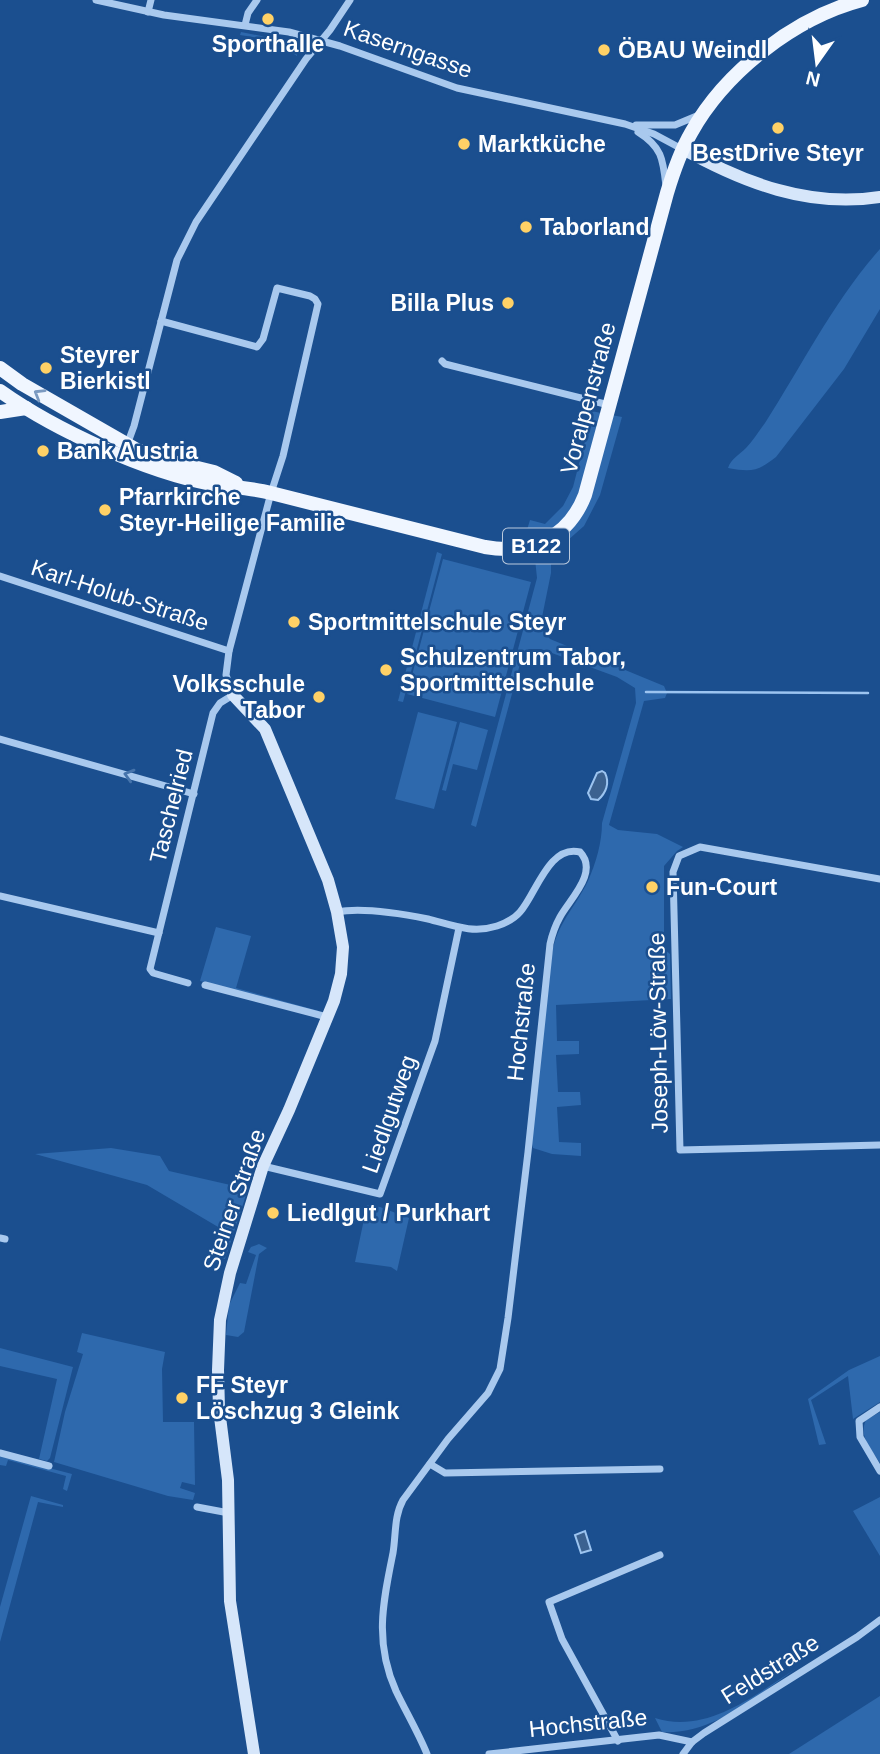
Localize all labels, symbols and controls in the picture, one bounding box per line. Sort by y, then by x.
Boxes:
marker: Sporthalle [260,11,276,27]
street label: Kaserngasse [340,15,476,83]
north arrow [782,28,852,98]
place label: Sporthalle [212,31,324,57]
place label: ÖBAU Weindl [618,37,767,63]
marker: ÖBAU Weindl [596,42,612,58]
text: N [804,67,822,91]
marker: BestDrive Steyr [770,120,786,136]
place label: Marktküche [478,131,606,157]
marker: Marktküche [456,136,472,152]
place label: BestDrive Steyr [692,140,864,166]
place label: Taborland [540,214,649,240]
marker: Taborland [518,219,534,235]
place label: Billa Plus [390,290,494,316]
marker: Billa Plus [500,295,516,311]
street label: Voralpenstraße [555,319,621,477]
place label: Steyrer Bierkistl [60,342,151,394]
marker: Steyrer Bierkistl [38,360,54,376]
one-way arrow [33,389,46,402]
place label: Bank Austria [57,438,198,464]
marker: Bank Austria [35,443,51,459]
place label: Pfarrkirche Steyr-Heilige Familie [119,484,345,536]
marker: Pfarrkirche Steyr-Heilige Familie [97,502,113,518]
road number: B122 [503,528,569,564]
street label: Karl-Holub-Straße [28,554,212,636]
place label: Sportmittelschule Steyr [308,609,566,635]
marker: Sportmittelschule Steyr [286,614,302,630]
place label: Schulzentrum Tabor, Sportmittelschule [400,644,626,696]
marker: Schulzentrum Tabor, Sportmittelschule [378,662,394,678]
place label: Volksschule Tabor [172,671,305,723]
marker: Volksschule Tabor [311,689,327,705]
street label: Taschelried [144,746,198,866]
one-way arrow [123,769,135,783]
place label: Fun-Court [666,874,777,900]
marker: Fun-Court [644,879,660,895]
street label: Joseph-Löw-Straße [643,932,673,1134]
street label: Hochstraße [502,962,540,1082]
street label: Liedlgutweg [357,1052,421,1176]
street label: Steiner Straße [198,1126,270,1274]
place label: Liedlgut / Purkhart [287,1200,491,1226]
marker: Liedlgut / Purkhart [265,1205,281,1221]
place label: FF Steyr Löschzug 3 Gleink [196,1372,399,1424]
marker: FF Steyr Löschzug 3 Gleink [174,1390,190,1406]
street label: Feldstraße [716,1629,824,1709]
street label: Hochstraße [528,1704,648,1742]

